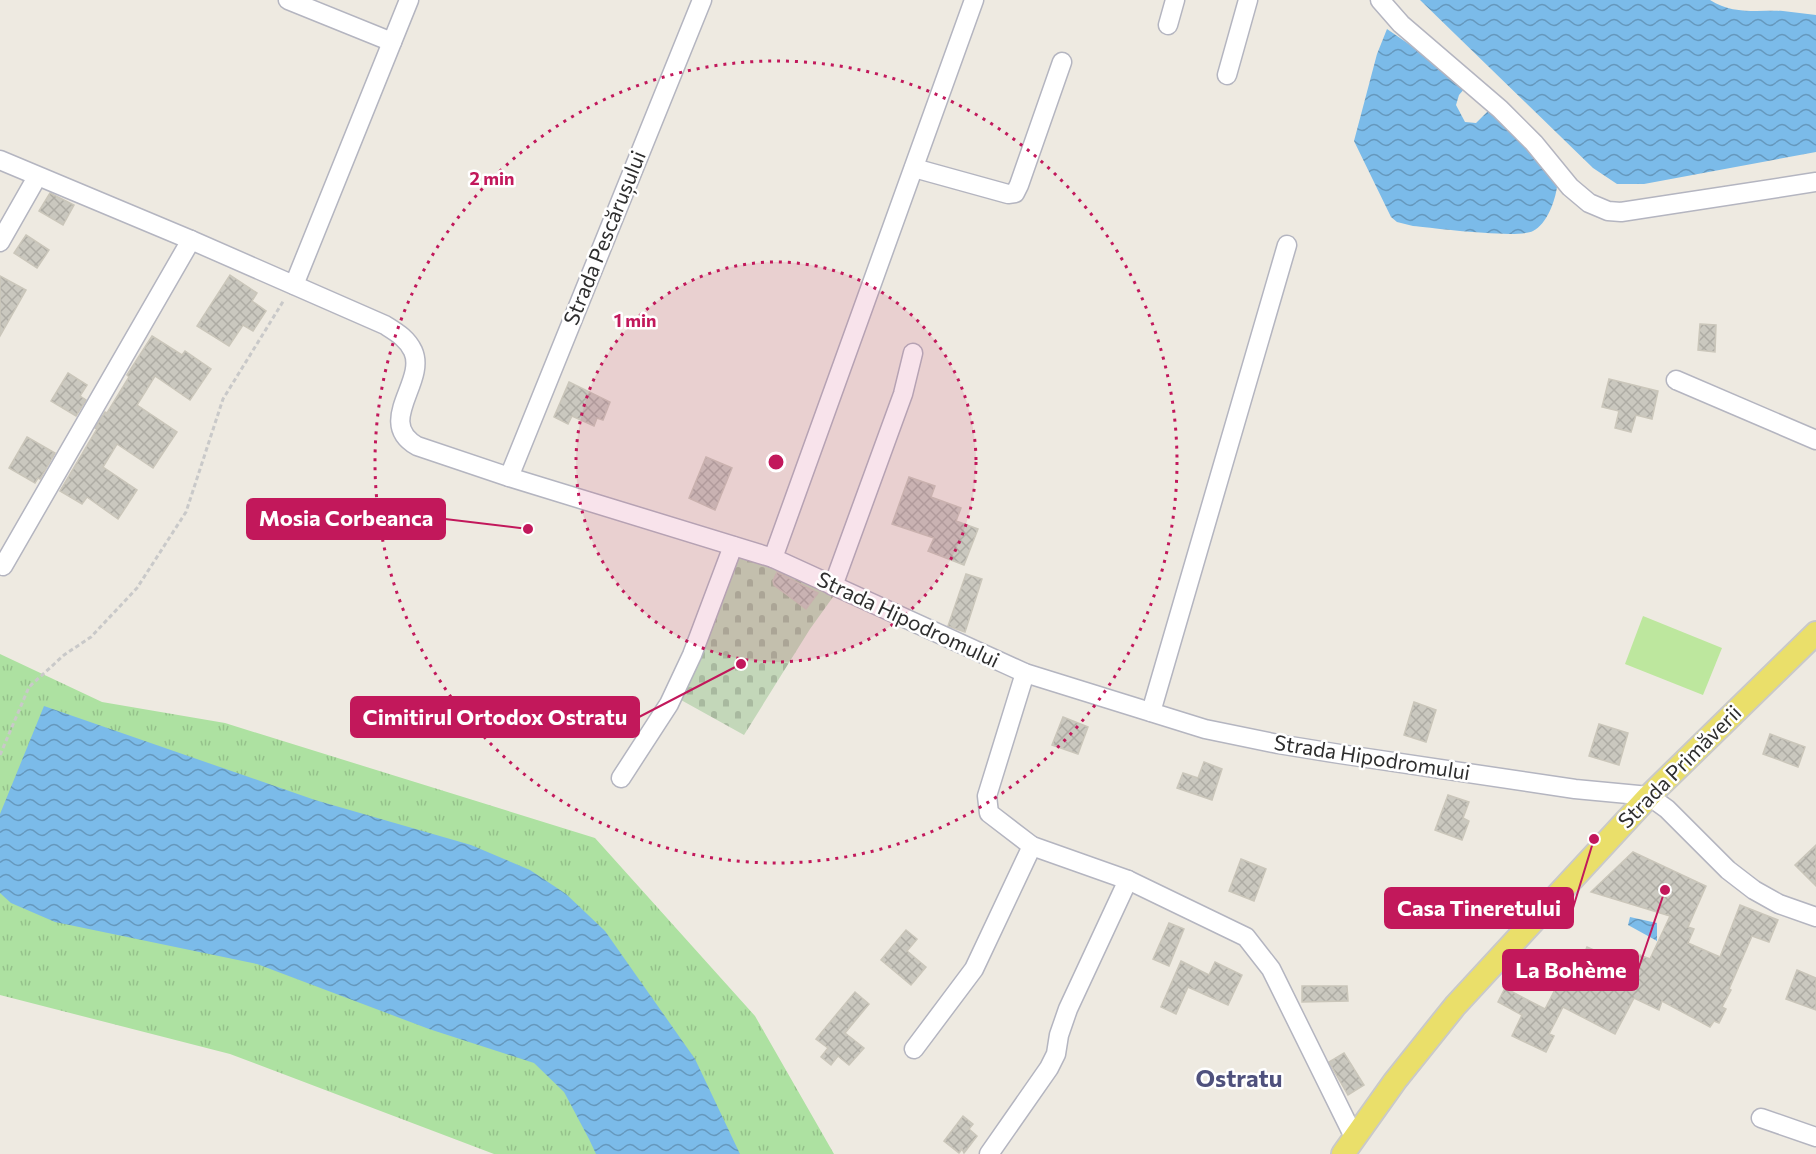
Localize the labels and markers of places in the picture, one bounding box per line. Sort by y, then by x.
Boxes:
centre of rings [766,452,786,472]
callout: Mosia Corbeanca [247,499,445,539]
callout: Cimitirul Ortodox Ostratu [351,697,639,737]
callout: Casa Tineretului [1385,888,1573,928]
callout: La Bohème [1503,950,1638,990]

